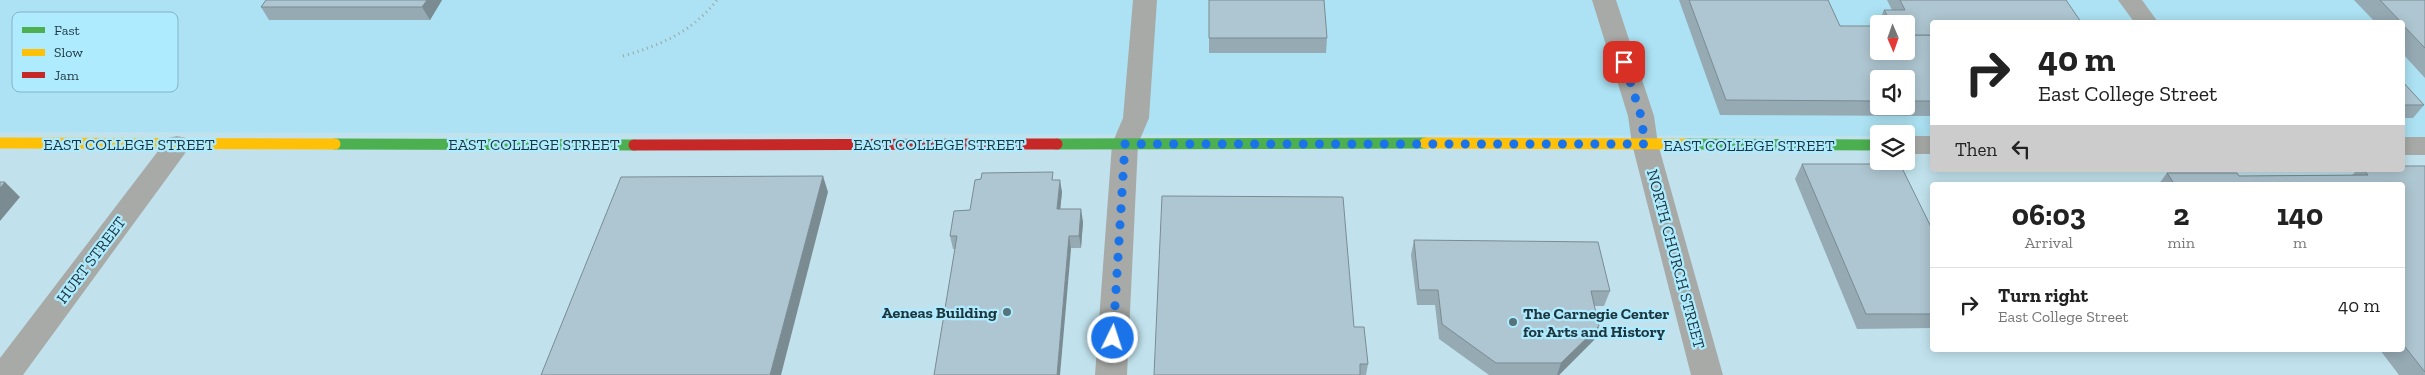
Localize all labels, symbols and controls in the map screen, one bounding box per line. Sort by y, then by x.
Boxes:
legend [12,12,178,92]
north arrow [1870,15,1915,60]
map controls [1870,15,1915,170]
text: Fast [54,22,81,39]
text: 40 m [2038,38,2115,80]
icon: right [1955,40,2020,105]
pin [1603,41,1645,83]
text: Slow [54,44,83,61]
icon: arrive [1610,48,1638,76]
text: Jam [54,67,79,84]
button: sound [1870,70,1915,115]
text: East College Street [2038,80,2217,107]
button: layers [1870,125,1915,170]
street label: EAST COLLEGE STREET [43,135,215,154]
street label: EAST COLLEGE STREET [448,135,620,154]
street label: EAST COLLEGE STREET [853,135,1025,154]
icon: left [2007,135,2035,163]
street label: EAST COLLEGE STREET [1663,136,1835,155]
text: Then [1955,138,1997,161]
street label: NORTH CHURCH STREET [1643,167,1709,351]
text: 06:03 [2012,197,2086,233]
text: 2 [2173,197,2189,233]
text: 140 [2277,197,2323,233]
street label: HURT STREET [52,213,130,307]
text: Arrival [2025,233,2073,252]
text: min [2168,233,2195,252]
text: m [2293,233,2307,252]
text: Turn right [1998,284,2088,307]
icon: right [1955,291,1983,319]
text: 40 m [2338,294,2380,317]
place label: Aeneas Building [882,303,997,322]
place label: The Carnegie Center for Arts and History [1523,304,1669,341]
marker: Aeneas Building [1001,306,1013,318]
text: East College Street [1998,307,2128,326]
position arrow [1086,311,1138,363]
marker: The Carnegie Center for Arts and History [1507,316,1519,328]

